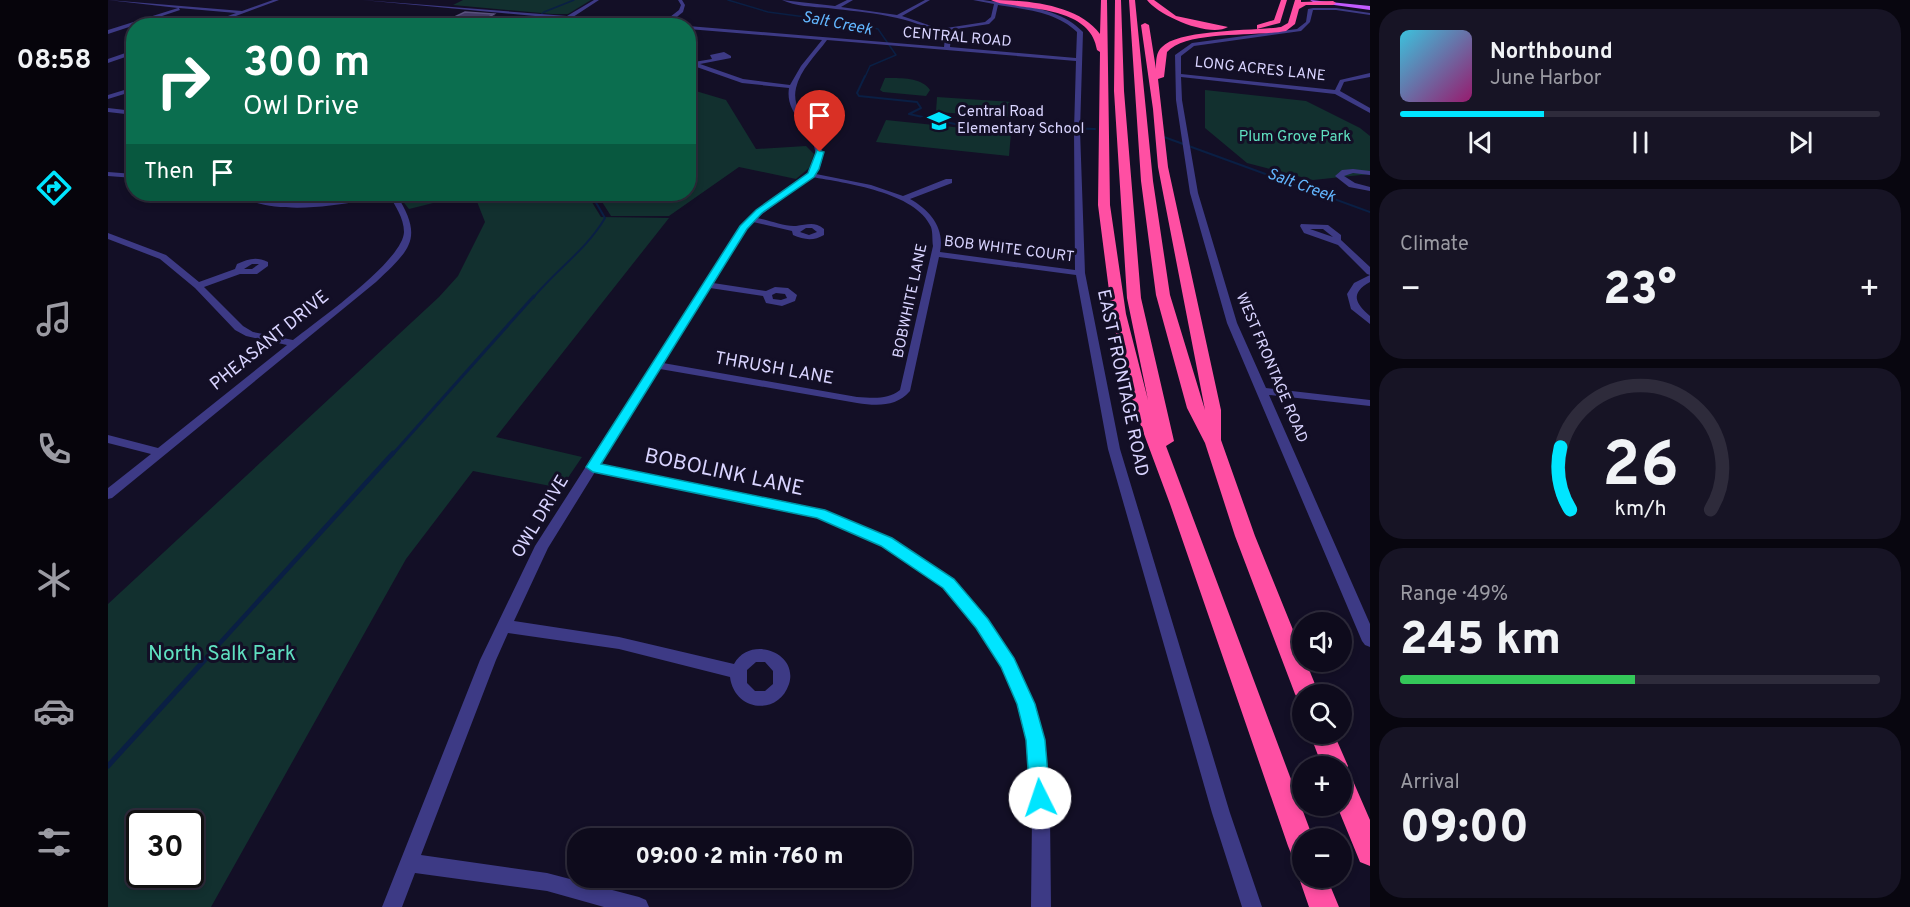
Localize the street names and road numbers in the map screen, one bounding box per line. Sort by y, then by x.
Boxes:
street label: CENTRAL ROAD [902,24,1012,52]
street label: LONG ACRES LANE [1194,54,1326,86]
street label: BOB WHITE COURT [943,233,1075,267]
street label: BOBWHITE LANE [890,242,932,360]
street label: PHEASANT DRIVE [206,286,334,396]
street label: EAST FRONTAGE ROAD [1091,287,1153,479]
street label: WEST FRONTAGE ROAD [1231,290,1311,446]
street label: THRUSH LANE [713,347,835,391]
street label: BOBOLINK LANE [642,443,806,503]
street label: OWL DRIVE [507,471,575,563]

